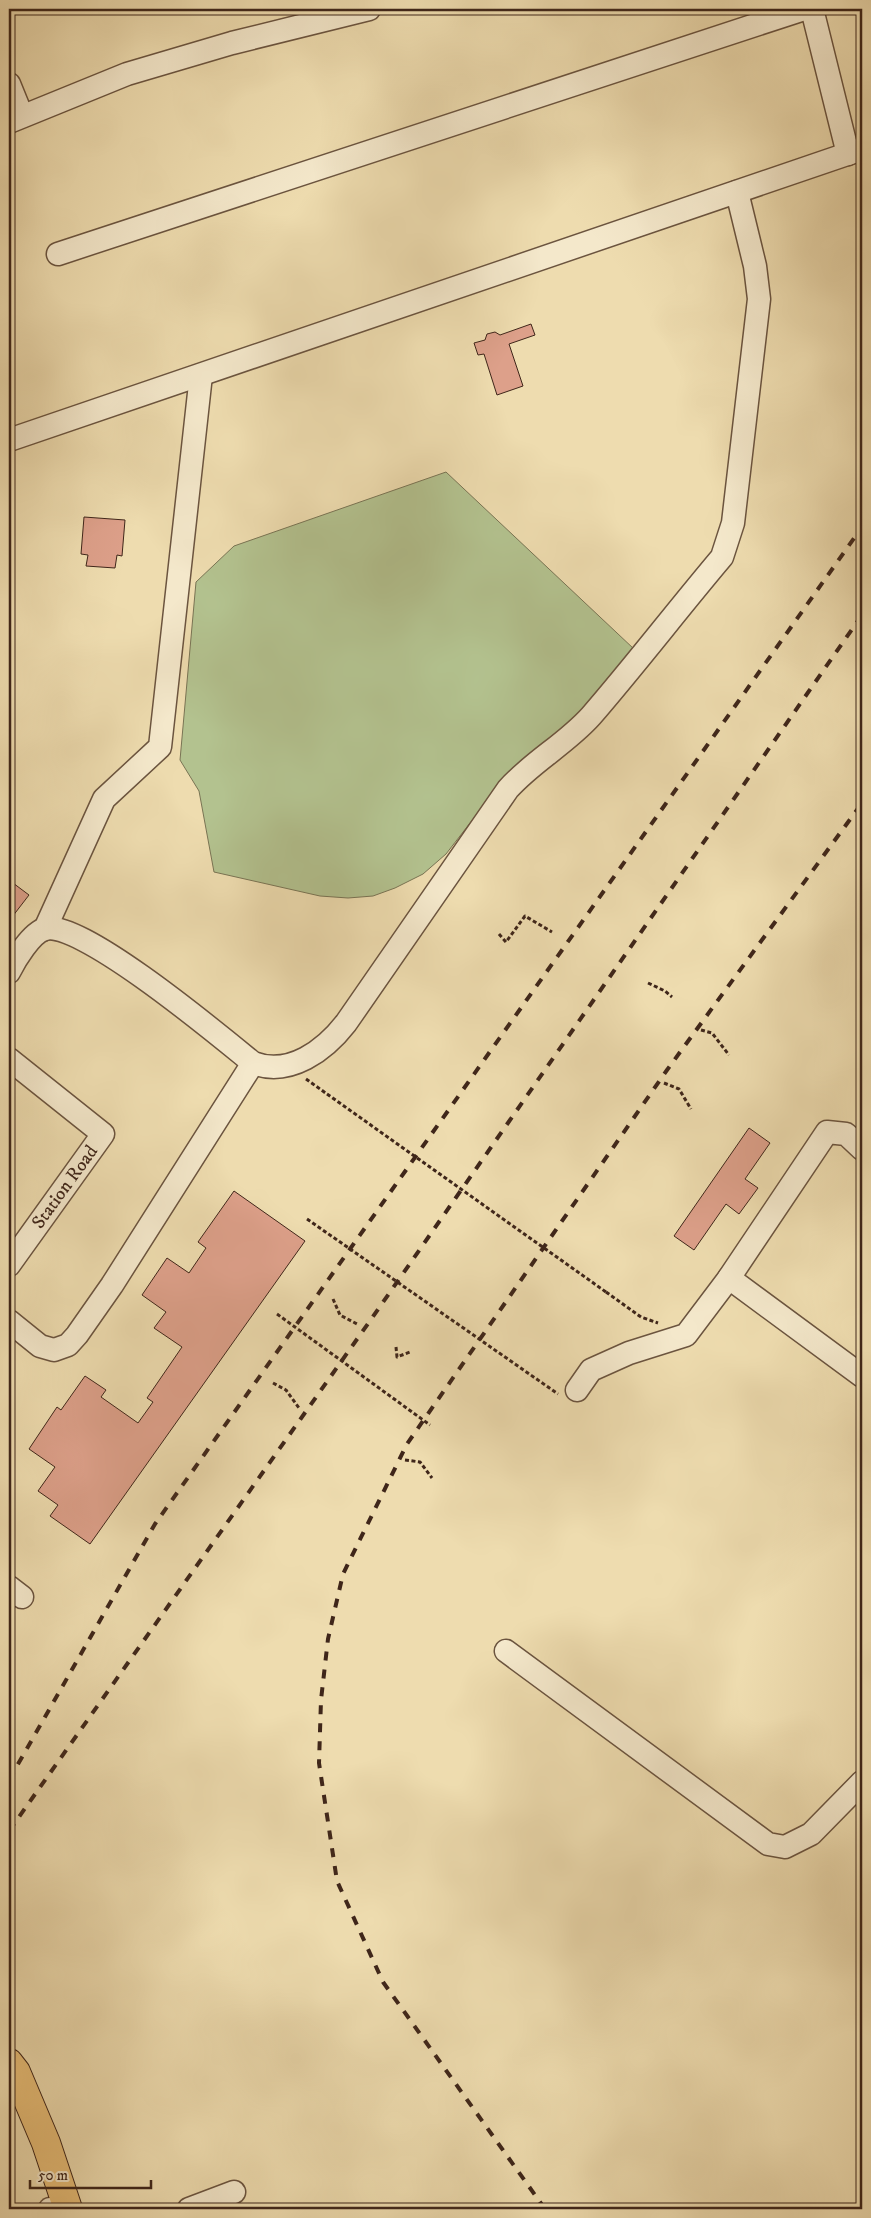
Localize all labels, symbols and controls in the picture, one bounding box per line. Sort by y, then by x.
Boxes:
street label: Station Road [27,1140,103,1233]
scale bar [30,2158,151,2190]
text: 50 m [38,2166,68,2185]

